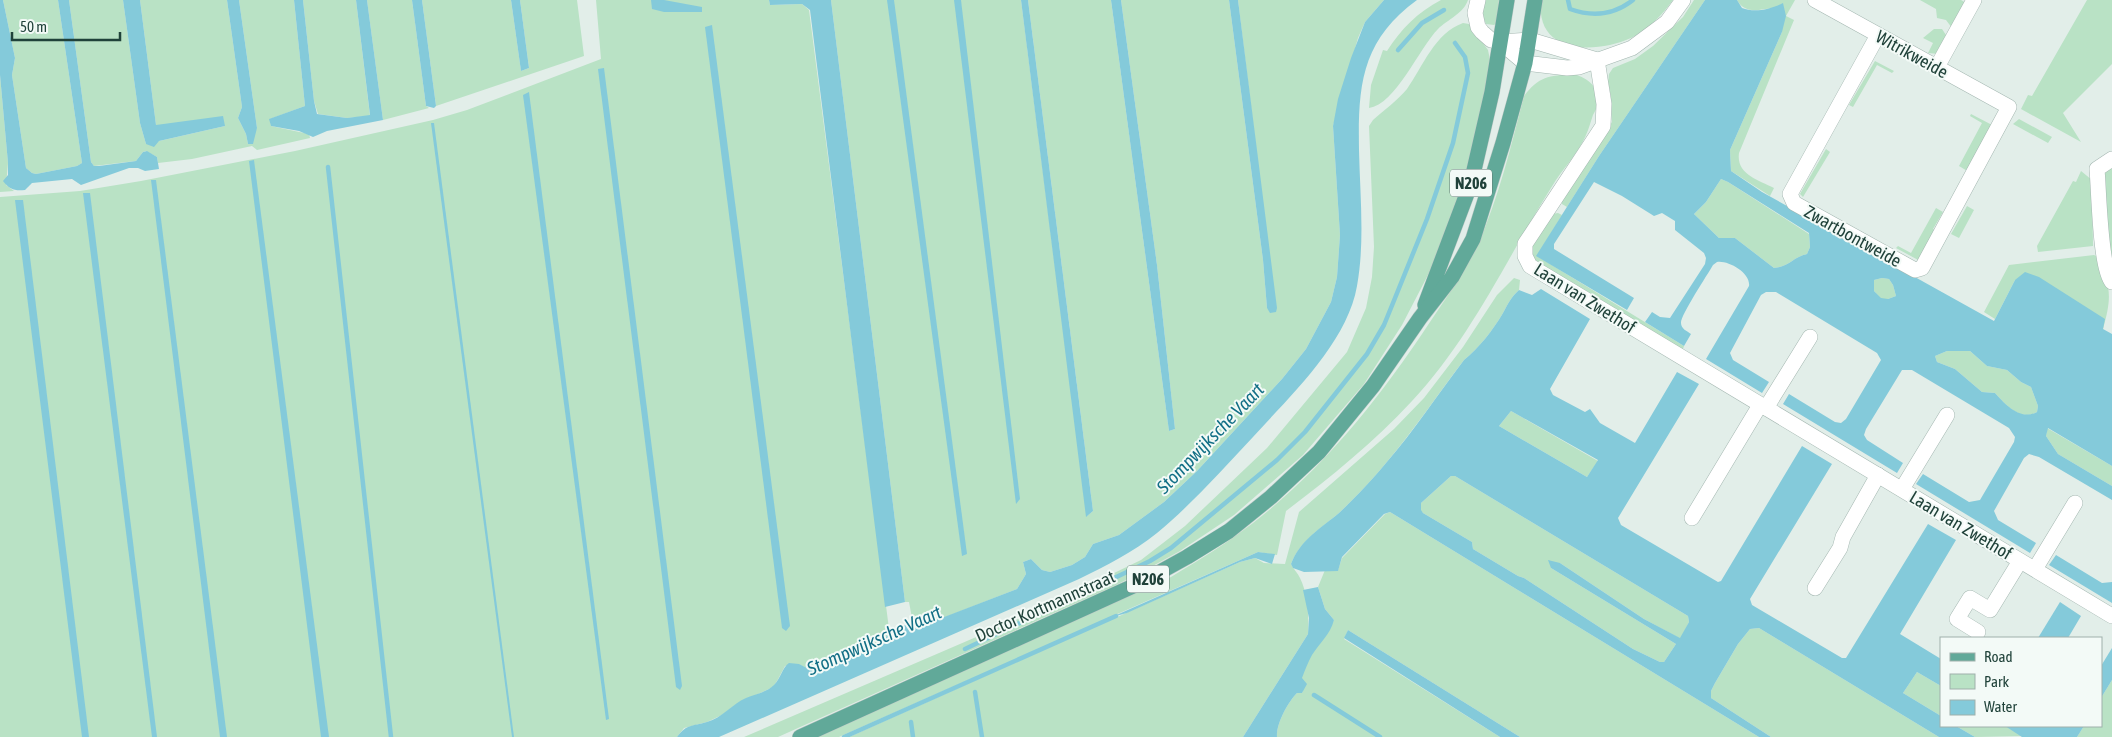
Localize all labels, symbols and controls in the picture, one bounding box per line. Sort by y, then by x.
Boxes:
scale bar [12,10,120,42]
text: 50 m [20,18,47,35]
street label: Witrikweide [1872,26,1952,82]
road number: N206 [1450,170,1492,197]
street label: Zwartbontweide [1801,201,1905,271]
street label: Laan van Zwethof [1530,258,1640,338]
water label: Stompwijksche Vaart [1151,378,1269,498]
street label: Laan van Zwethof [1906,486,2016,564]
street label: Doctor Kortmannstraat [972,566,1118,646]
road number: N206 [1127,566,1169,592]
water label: Stompwijksche Vaart [803,600,945,680]
legend [1940,637,2102,727]
text: Road [1984,648,2013,665]
text: Park [1984,673,2009,690]
text: Water [1984,698,2017,715]

